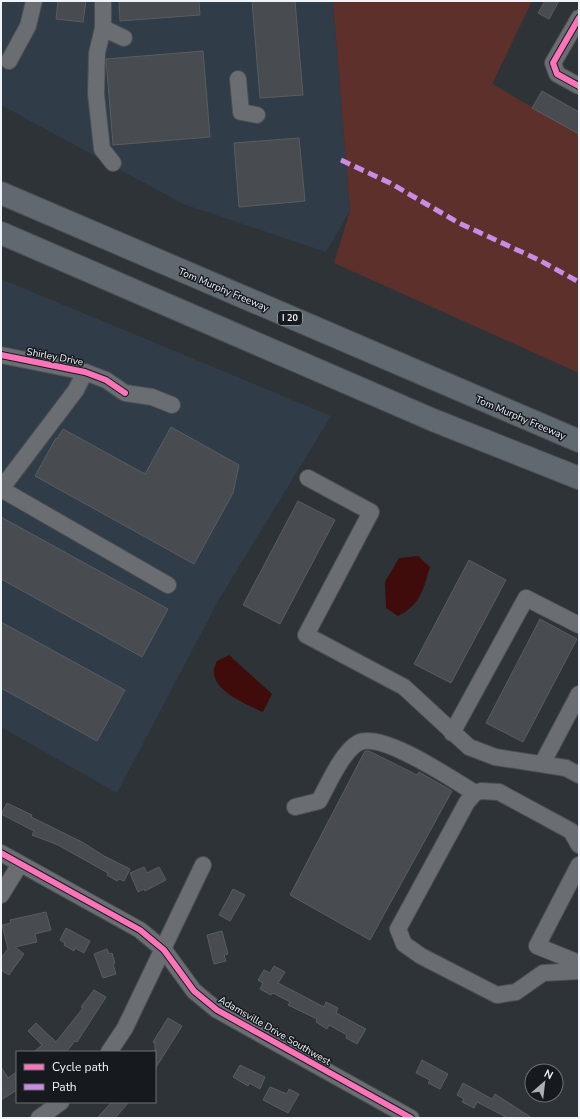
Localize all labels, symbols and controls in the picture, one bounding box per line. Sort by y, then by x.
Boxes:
street label: Tom Murphy Freeway [176,265,272,316]
road number: I 20 [278,311,302,325]
street label: Shirley Drive [25,345,84,369]
street label: Tom Murphy Freeway [473,393,569,444]
street label: Adamsville Drive Southwest [216,993,334,1069]
legend [16,1051,156,1103]
text: Cycle path [52,1059,109,1075]
north arrow [524,1063,564,1103]
text: N [541,1066,556,1083]
text: Path [52,1079,77,1095]

